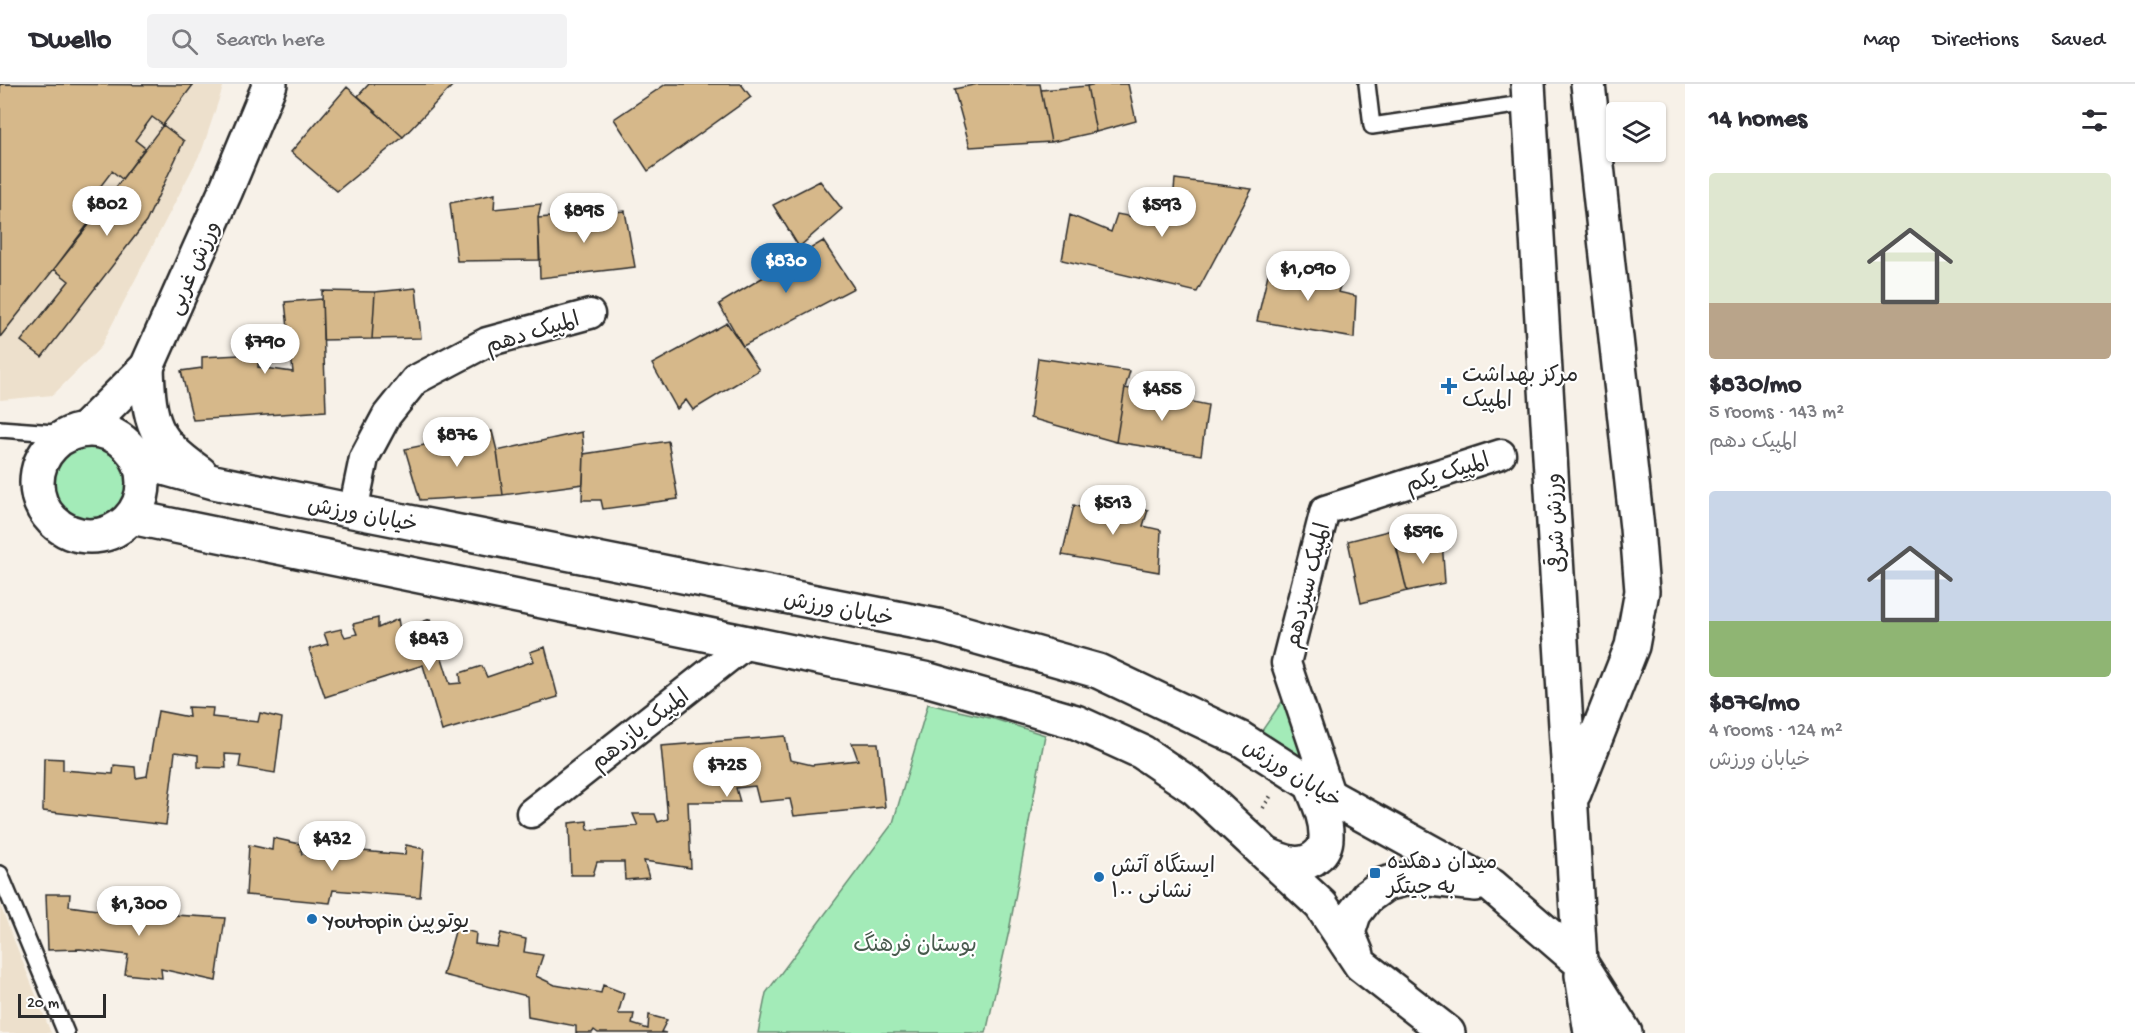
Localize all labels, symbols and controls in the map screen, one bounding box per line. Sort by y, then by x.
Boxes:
search box [147,14,567,68]
text: Dwello [30,25,111,58]
icon: search [168,25,201,58]
text: Search here [216,28,325,54]
text: Map [1863,29,1900,54]
text: Directions [1933,29,2018,54]
text: Saved [2051,29,2105,54]
map controls [1606,102,1666,162]
button: layers [1606,102,1666,162]
icon: filters [2078,104,2111,137]
text: 14 homes [1709,105,1807,136]
pin: $802 [71,186,143,237]
pin: $593 [1126,187,1198,238]
pin: $895 [548,193,620,244]
text: $802 [86,194,128,217]
text: $593 [1142,195,1182,218]
text: $895 [564,201,604,224]
icon: home [1856,212,1964,320]
street label: ورزش غربی [163,218,228,320]
pin: $830 [750,243,822,294]
text: $830 [765,251,807,274]
pin: $1,090 [1259,251,1357,302]
text: $1,090 [1280,259,1336,282]
street label: المپیک دهم [483,308,583,361]
pin: $790 [229,324,301,375]
text: $790 [245,332,285,355]
place label: مرکز بهداشت المپیک [1462,364,1578,415]
pin: $455 [1126,371,1198,422]
text: $830/mo [1709,371,1801,402]
marker: مرکز بهداشت المپیک [1440,377,1458,395]
text: $455 [1142,379,1182,402]
text: 5 rooms · 143 m² [1709,402,1844,425]
pin: $876 [421,417,493,468]
text: $876 [437,425,477,448]
text: المپیک دهم [1709,432,1797,455]
street label: المپیک یکم [1403,449,1493,501]
street label: ورزش شرقی [1538,472,1574,574]
pin: $513 [1077,485,1149,536]
text: $513 [1094,493,1132,516]
street label: خیابان ورزش [305,494,419,540]
pin: $596 [1387,514,1459,565]
street label: المپیک سیزدهم [1282,521,1338,651]
text: $596 [1403,522,1443,545]
icon: home [1856,530,1964,638]
street label: خیابان ورزش [781,588,895,634]
pin: $843 [393,621,465,672]
text: $843 [409,629,449,652]
street label: المپیک یازدهم [587,685,696,778]
text: $876/mo [1709,689,1800,720]
text: 4 rooms · 124 m² [1709,720,1843,743]
street label: خیابان ورزش [1237,735,1345,816]
pin: $725 [691,747,763,798]
text: خیابان ورزش [1709,750,1810,773]
text: $725 [707,755,747,778]
pin: $432 [296,821,368,872]
text: $432 [313,829,351,852]
place label: میدان دهکده به چیتگر [1385,851,1497,902]
place label: ایستگاه آتش نشانی ۱۰۰ [1111,852,1215,906]
marker: میدان دهکده به چیتگر [1368,866,1382,880]
marker: ایستگاه آتش نشانی ۱۰۰ [1092,870,1106,884]
pin: $1,300 [90,886,188,937]
text: $1,300 [111,894,167,917]
place label: Youtopin یوتوپین [322,910,469,936]
marker: Youtopin یوتوپین [305,912,319,926]
park label: بوستان فرهنگ [853,931,977,960]
scale bar [18,991,106,1018]
text: 20 m [27,995,59,1014]

